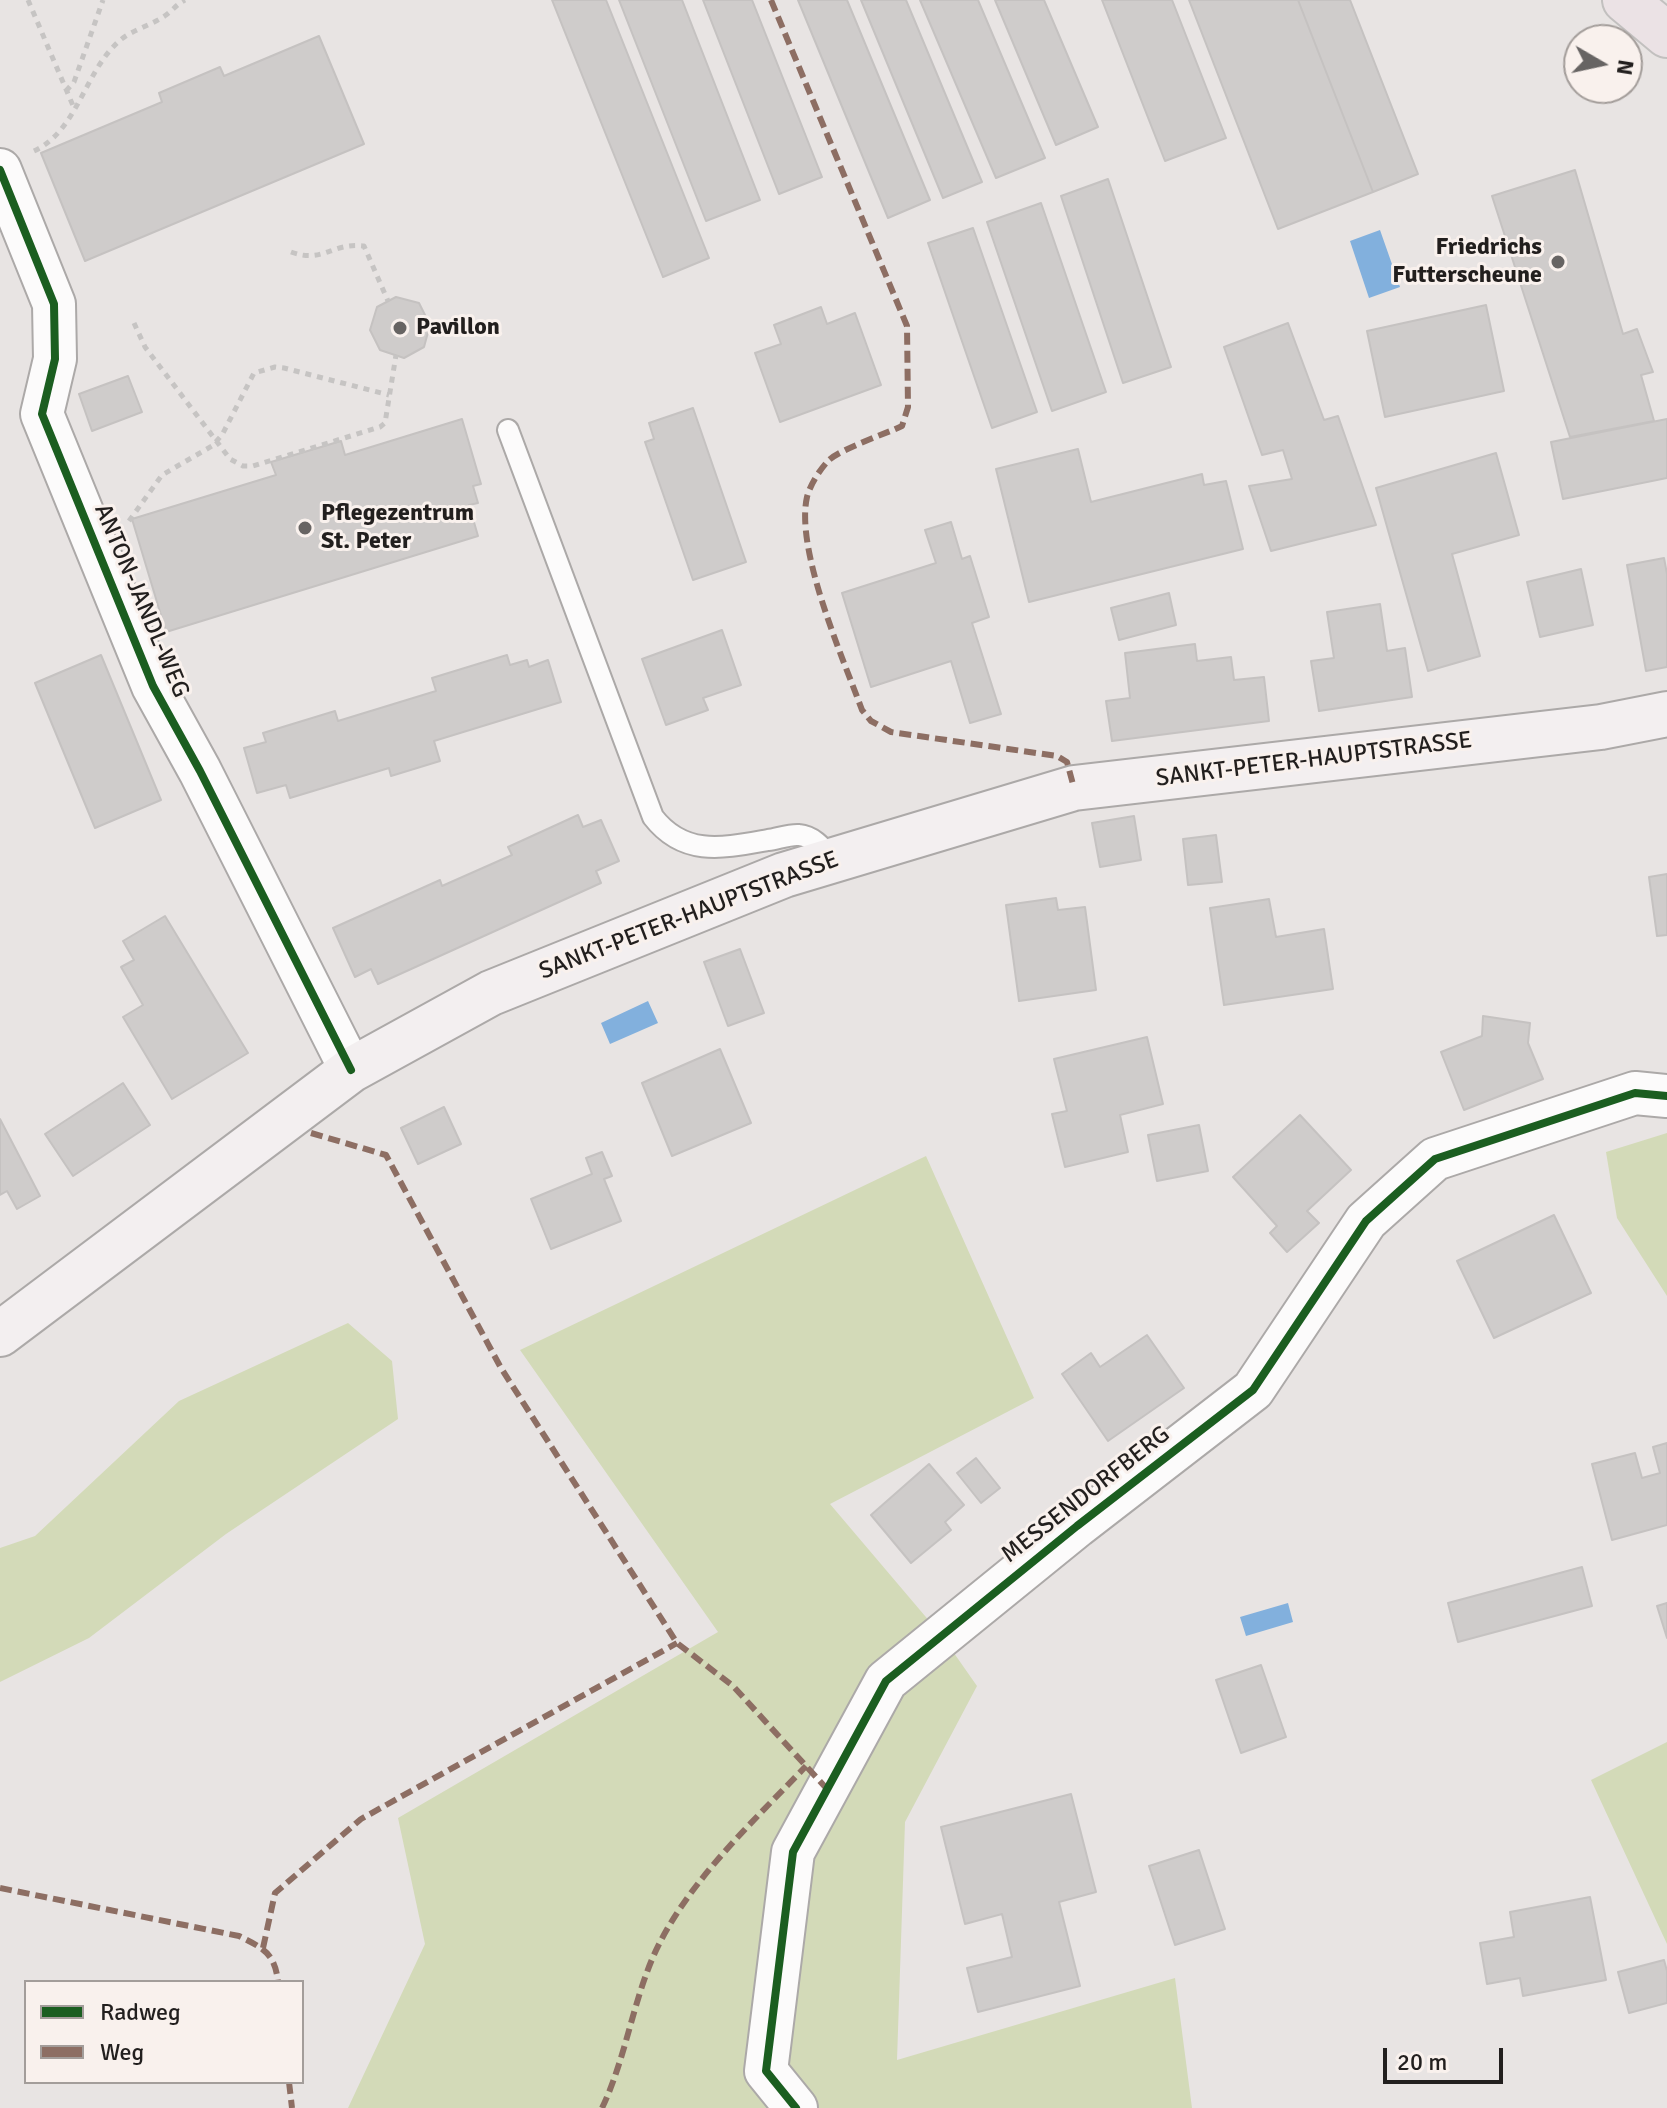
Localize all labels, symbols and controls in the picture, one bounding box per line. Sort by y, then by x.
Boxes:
north arrow [1563,24,1643,104]
text: N [1611,58,1640,77]
place label: Friedrichs Futterscheune [1392,234,1542,290]
marker: Friedrichs Futterscheune [1549,253,1567,271]
place label: Pavillon [416,314,500,342]
marker: Pavillon [391,319,409,337]
street label: ANTON-JANDL-WEG [87,500,195,702]
place label: Pflegezentrum St. Peter [321,500,474,556]
marker: Pflegezentrum St. Peter [296,519,314,537]
street label: SANKT-PETER-HAUPTSTRASSE [1154,726,1474,794]
street label: SANKT-PETER-HAUPTSTRASSE [535,846,843,986]
street label: MESSENDORFBERG [996,1420,1176,1570]
legend [24,1980,304,2084]
text: Radweg [100,1997,181,2027]
scale bar [1387,2032,1507,2082]
text: Weg [100,2037,144,2067]
text: 20 m [1397,2047,1447,2077]

